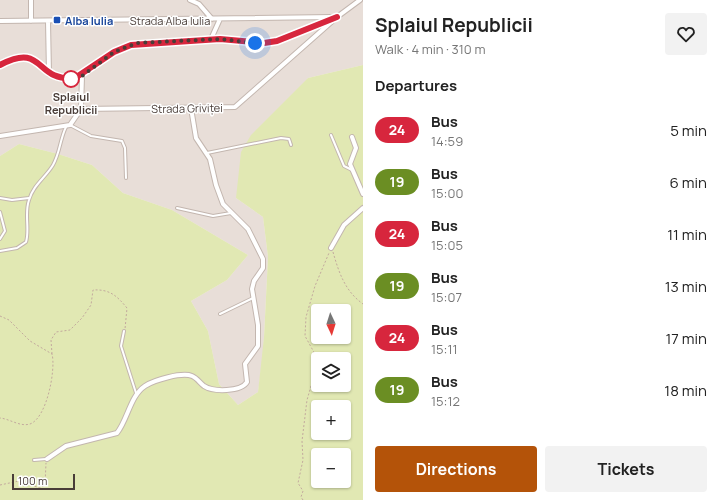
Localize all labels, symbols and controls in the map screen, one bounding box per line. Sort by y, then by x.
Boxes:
text: Splaiul Republicii [375,12,533,38]
place label: Alba Iulia [65,13,113,28]
street label: Strada Alba Iulia [130,13,210,28]
button: heart [665,13,707,55]
marker: Alba Iulia [52,15,62,25]
your location [245,33,265,53]
text: Walk · 4 min · 310 m [375,40,485,58]
marker: Splaiul Republicii [62,70,80,88]
text: Departures [375,75,457,96]
place label: Splaiul Republicii [45,89,97,117]
street label: Strada Griviței [151,100,223,116]
text: Bus [431,111,458,132]
text: 24 [389,120,405,139]
text: 5 min [670,120,707,141]
text: 14:59 [431,132,463,150]
text: Bus [431,163,458,184]
text: 19 [390,172,404,191]
text: 6 min [670,172,707,193]
text: 15:00 [431,184,463,202]
text: Bus [431,215,458,236]
text: 24 [389,224,405,243]
text: 11 min [667,224,707,245]
text: 15:05 [431,236,463,254]
text: Bus [431,267,458,288]
text: 19 [390,276,404,295]
text: 13 min [665,276,707,297]
text: 15:07 [431,288,462,306]
north arrow [311,304,351,344]
map controls [311,304,351,488]
text: Bus [431,319,458,340]
text: 24 [389,328,405,347]
text: 17 min [665,328,707,349]
text: 15:11 [431,340,458,358]
button: layers [311,352,351,392]
text: Bus [431,371,458,392]
text: 19 [390,380,404,399]
text: 18 min [664,380,707,401]
text: 15:12 [431,392,460,410]
button: + [311,400,351,440]
button: Directions [375,446,537,492]
button: Tickets [545,446,707,492]
button: − [311,448,351,488]
scale bar [12,472,75,491]
text: 100 m [18,473,47,488]

